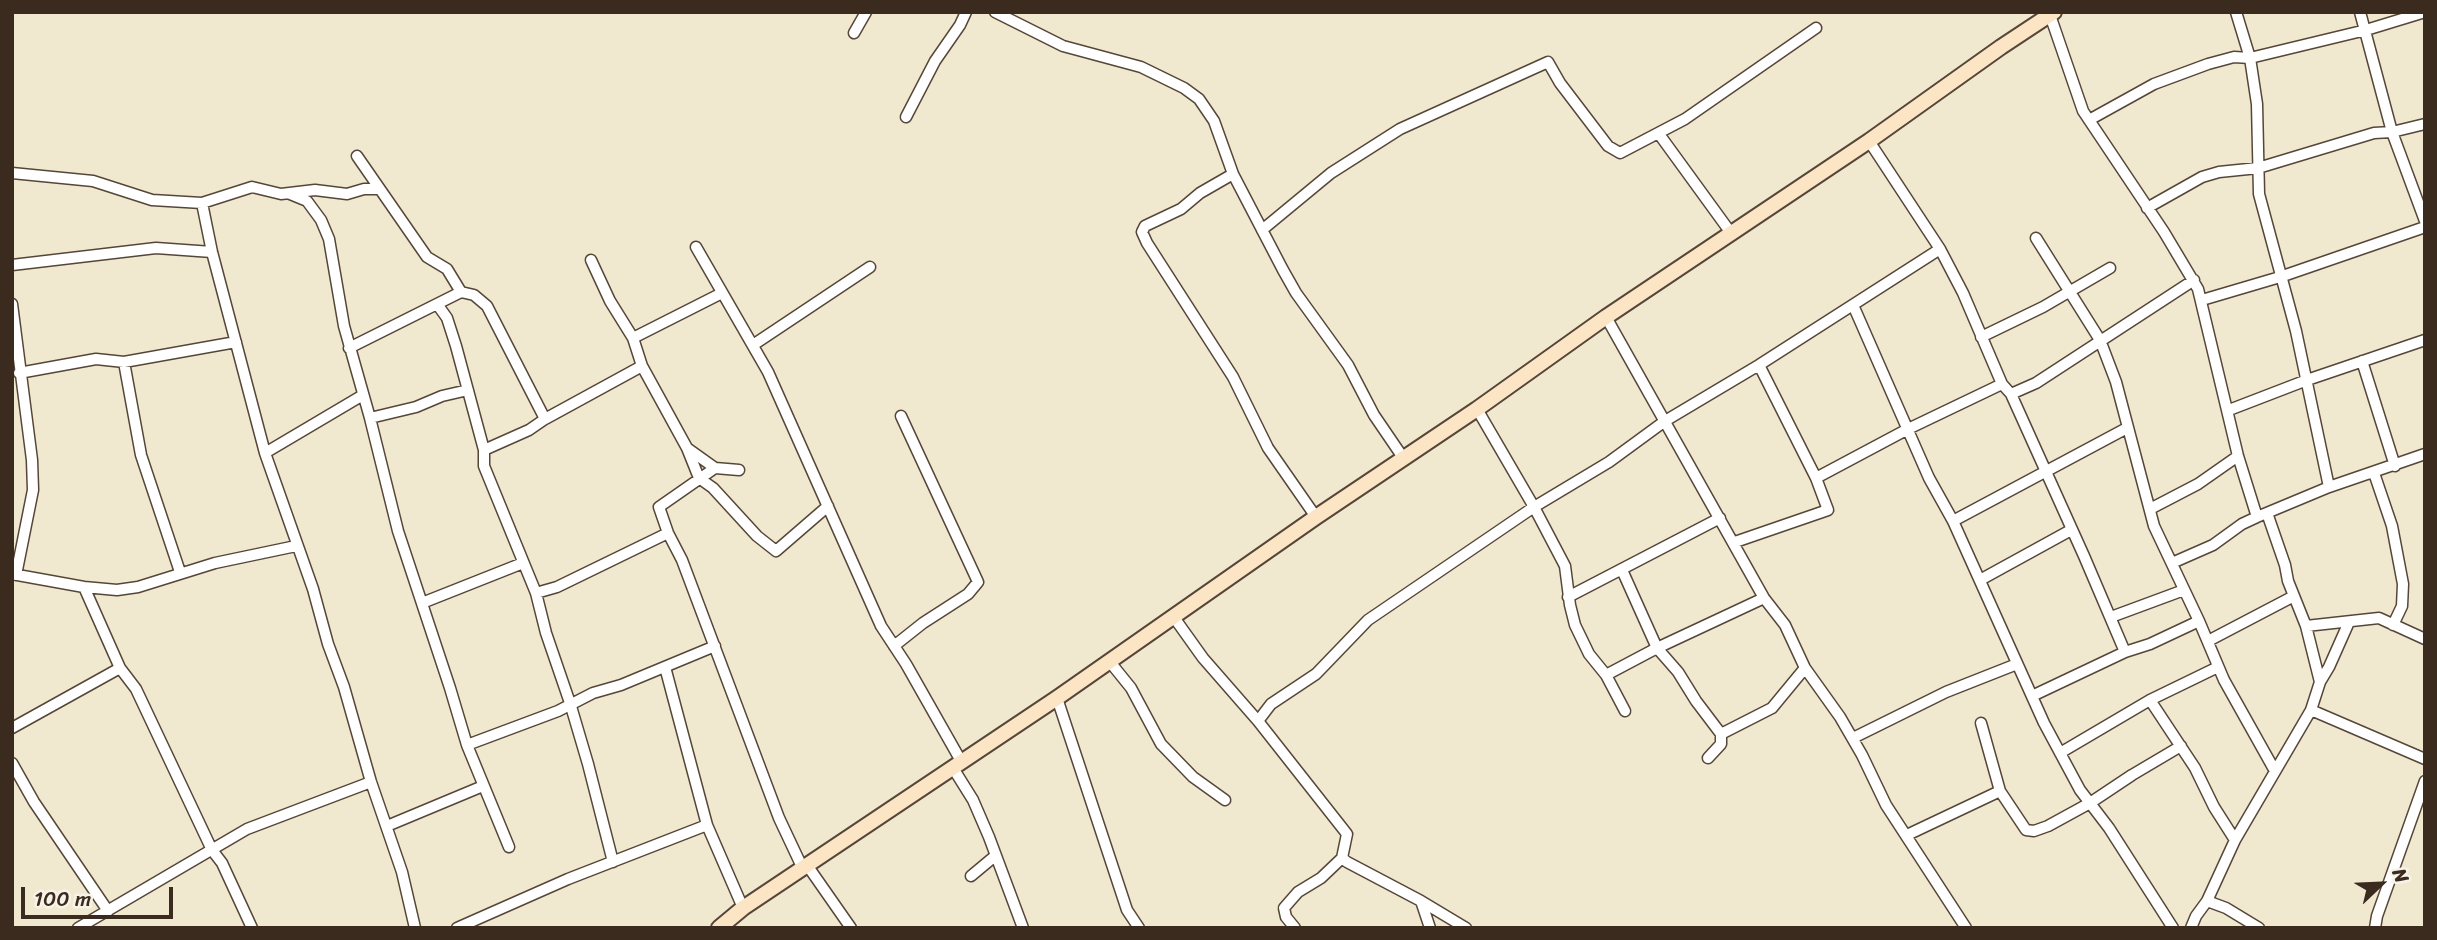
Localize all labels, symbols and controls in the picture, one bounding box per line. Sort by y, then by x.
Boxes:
north arrow [2346,849,2416,919]
text: N [2383,863,2419,888]
scale bar [24,874,177,918]
text: 100 m [34,880,91,918]

